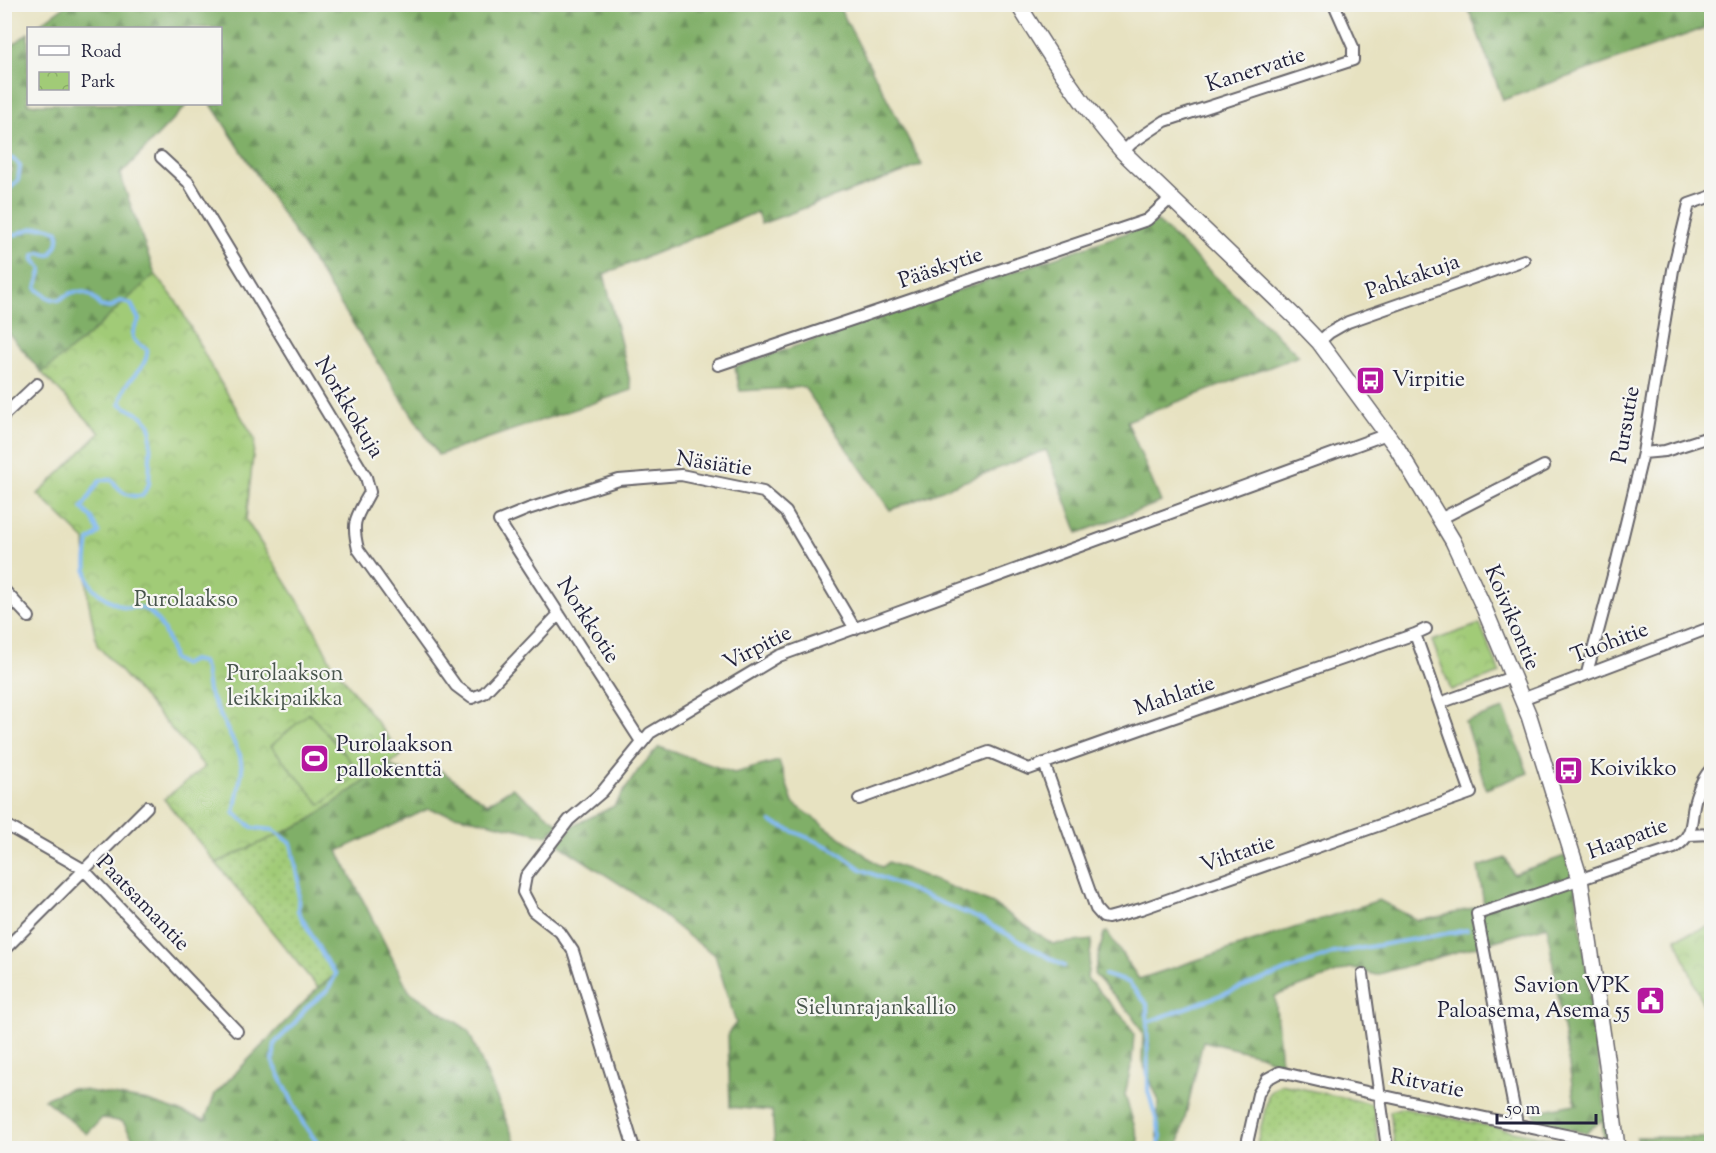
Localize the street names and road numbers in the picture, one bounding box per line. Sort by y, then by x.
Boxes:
street label: Kanervatie [1202,40,1310,102]
street label: Pääskytie [894,240,988,298]
street label: Pahkakuja [1362,247,1464,309]
street label: Norkkokuja [305,351,391,465]
street label: Pursutie [1604,384,1650,466]
street label: Näsiätie [674,444,754,486]
street label: Koivikontie [1475,561,1547,675]
street label: Norkkotie [547,572,627,670]
street label: Tuohitie [1566,615,1654,673]
street label: Virpitie [718,618,798,680]
street label: Mahlatie [1130,668,1220,726]
street label: Haapatie [1583,811,1673,869]
street label: Vihtatie [1196,827,1280,883]
street label: Paatsamantie [88,848,196,960]
street label: Ritvatie [1387,1062,1467,1108]

